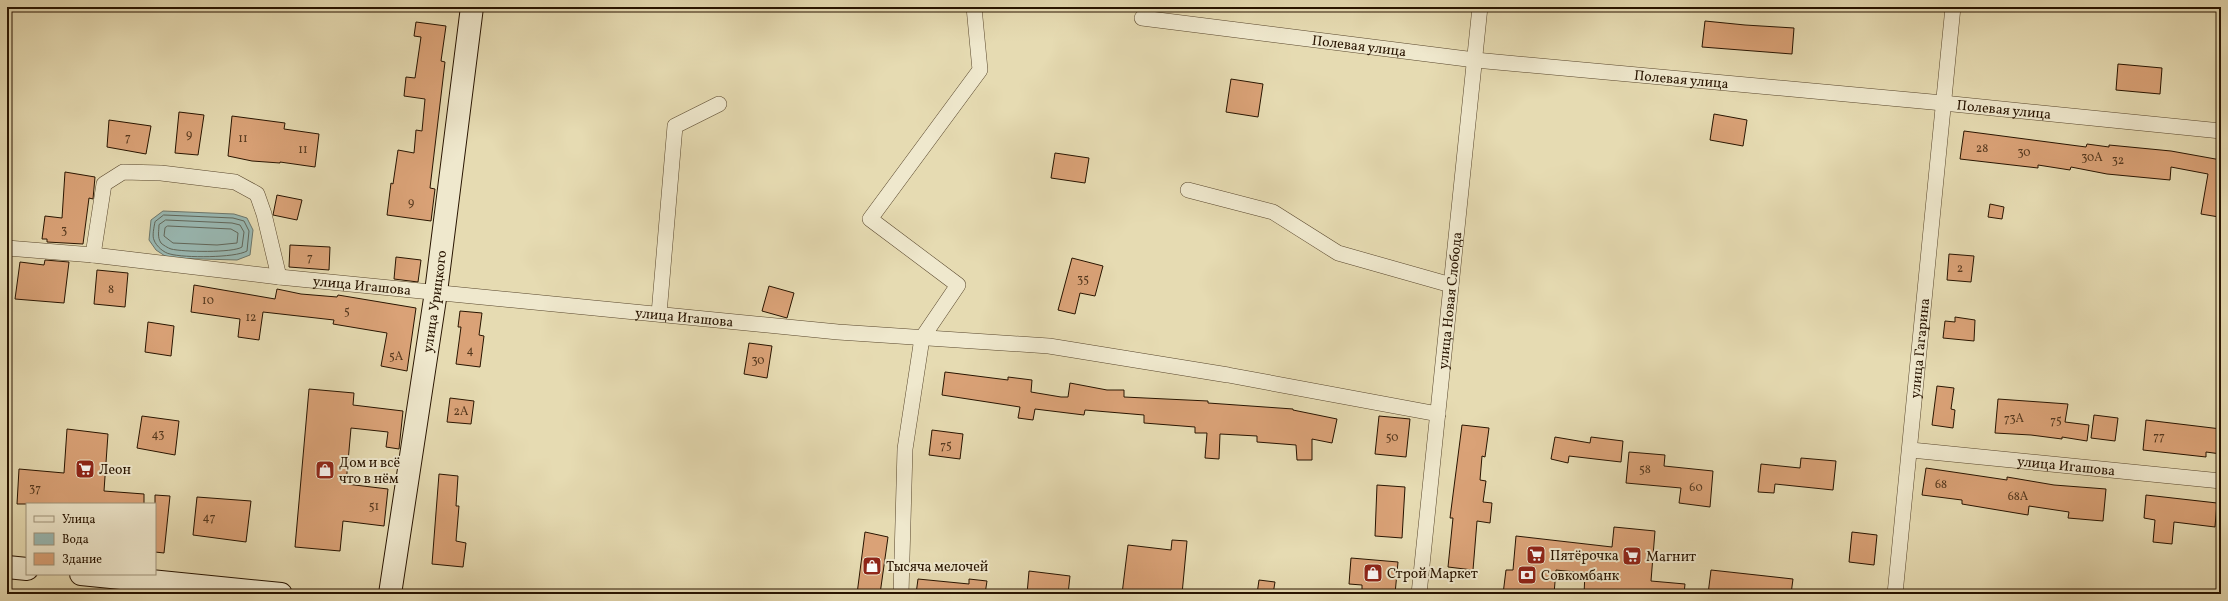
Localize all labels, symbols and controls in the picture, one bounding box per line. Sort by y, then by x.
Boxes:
street label: Полевая улица [1311,32,1407,62]
street label: Полевая улица [1633,67,1730,94]
street label: Полевая улица [1956,96,2052,125]
house number: 9 [186,127,192,143]
house number: 7 [125,130,131,146]
house number: 11 [238,131,248,147]
house number: 28 [1976,141,1988,157]
house number: 11 [298,142,308,158]
house number: 30 [2017,145,2031,161]
house number: 30А [2081,150,2103,166]
house number: 32 [2112,153,2124,169]
house number: 9 [408,195,414,211]
house number: 3 [61,223,67,239]
street label: улица Новая Слобода [1434,231,1468,370]
street label: улица Урицкого [419,249,452,354]
house number: 7 [307,250,313,266]
house number: 2 [1957,261,1963,277]
street label: улица Игашова [312,272,412,301]
house number: 35 [1077,272,1089,288]
house number: 8 [108,282,114,298]
house number: 10 [202,293,214,309]
street label: улица Гагарина [1906,297,1935,399]
house number: 5 [344,304,350,320]
street label: улица Игашова [634,304,734,333]
house number: 12 [245,310,257,326]
house number: 4 [466,343,474,359]
house number: 5А [389,349,404,365]
house number: 30 [751,353,765,369]
house number: 2А [454,404,469,420]
house number: 73А [2004,411,2025,427]
house number: 75 [2050,413,2062,429]
house number: 43 [152,427,164,443]
house number: 77 [2153,429,2165,445]
house number: 50 [1386,430,1398,446]
house number: 75 [940,438,952,454]
street label: улица Игашова [2016,453,2116,481]
place label: Дом и всё что в нём [339,454,400,489]
supermarket icon: Леон [74,458,96,480]
shop icon: Дом и всё что в нём [314,459,336,481]
place label: Леон [99,461,132,480]
house number: 58 [1639,462,1651,478]
house number: 68 [1935,477,1947,493]
house number: 60 [1689,480,1703,496]
house number: 37 [29,481,41,497]
house number: 68А [2008,489,2029,505]
house number: 51 [369,499,379,515]
legend [26,503,156,575]
house number: 47 [203,510,216,526]
text: Улица [62,512,95,528]
text: Вода [62,532,89,548]
supermarket icon: Пятёрочка [1525,544,1547,566]
supermarket icon: Магнит [1621,545,1643,567]
place label: Пятёрочка [1550,547,1619,566]
place label: Магнит [1646,548,1696,567]
text: Здание [62,552,102,568]
shop icon: Тысяча мелочей [861,555,883,577]
place label: Тысяча мелочей [886,558,989,577]
shop icon: Строй Маркет [1362,562,1384,584]
bank icon: Совкомбанк [1516,564,1538,586]
place label: Строй Маркет [1387,565,1478,584]
place label: Совкомбанк [1541,567,1620,586]

